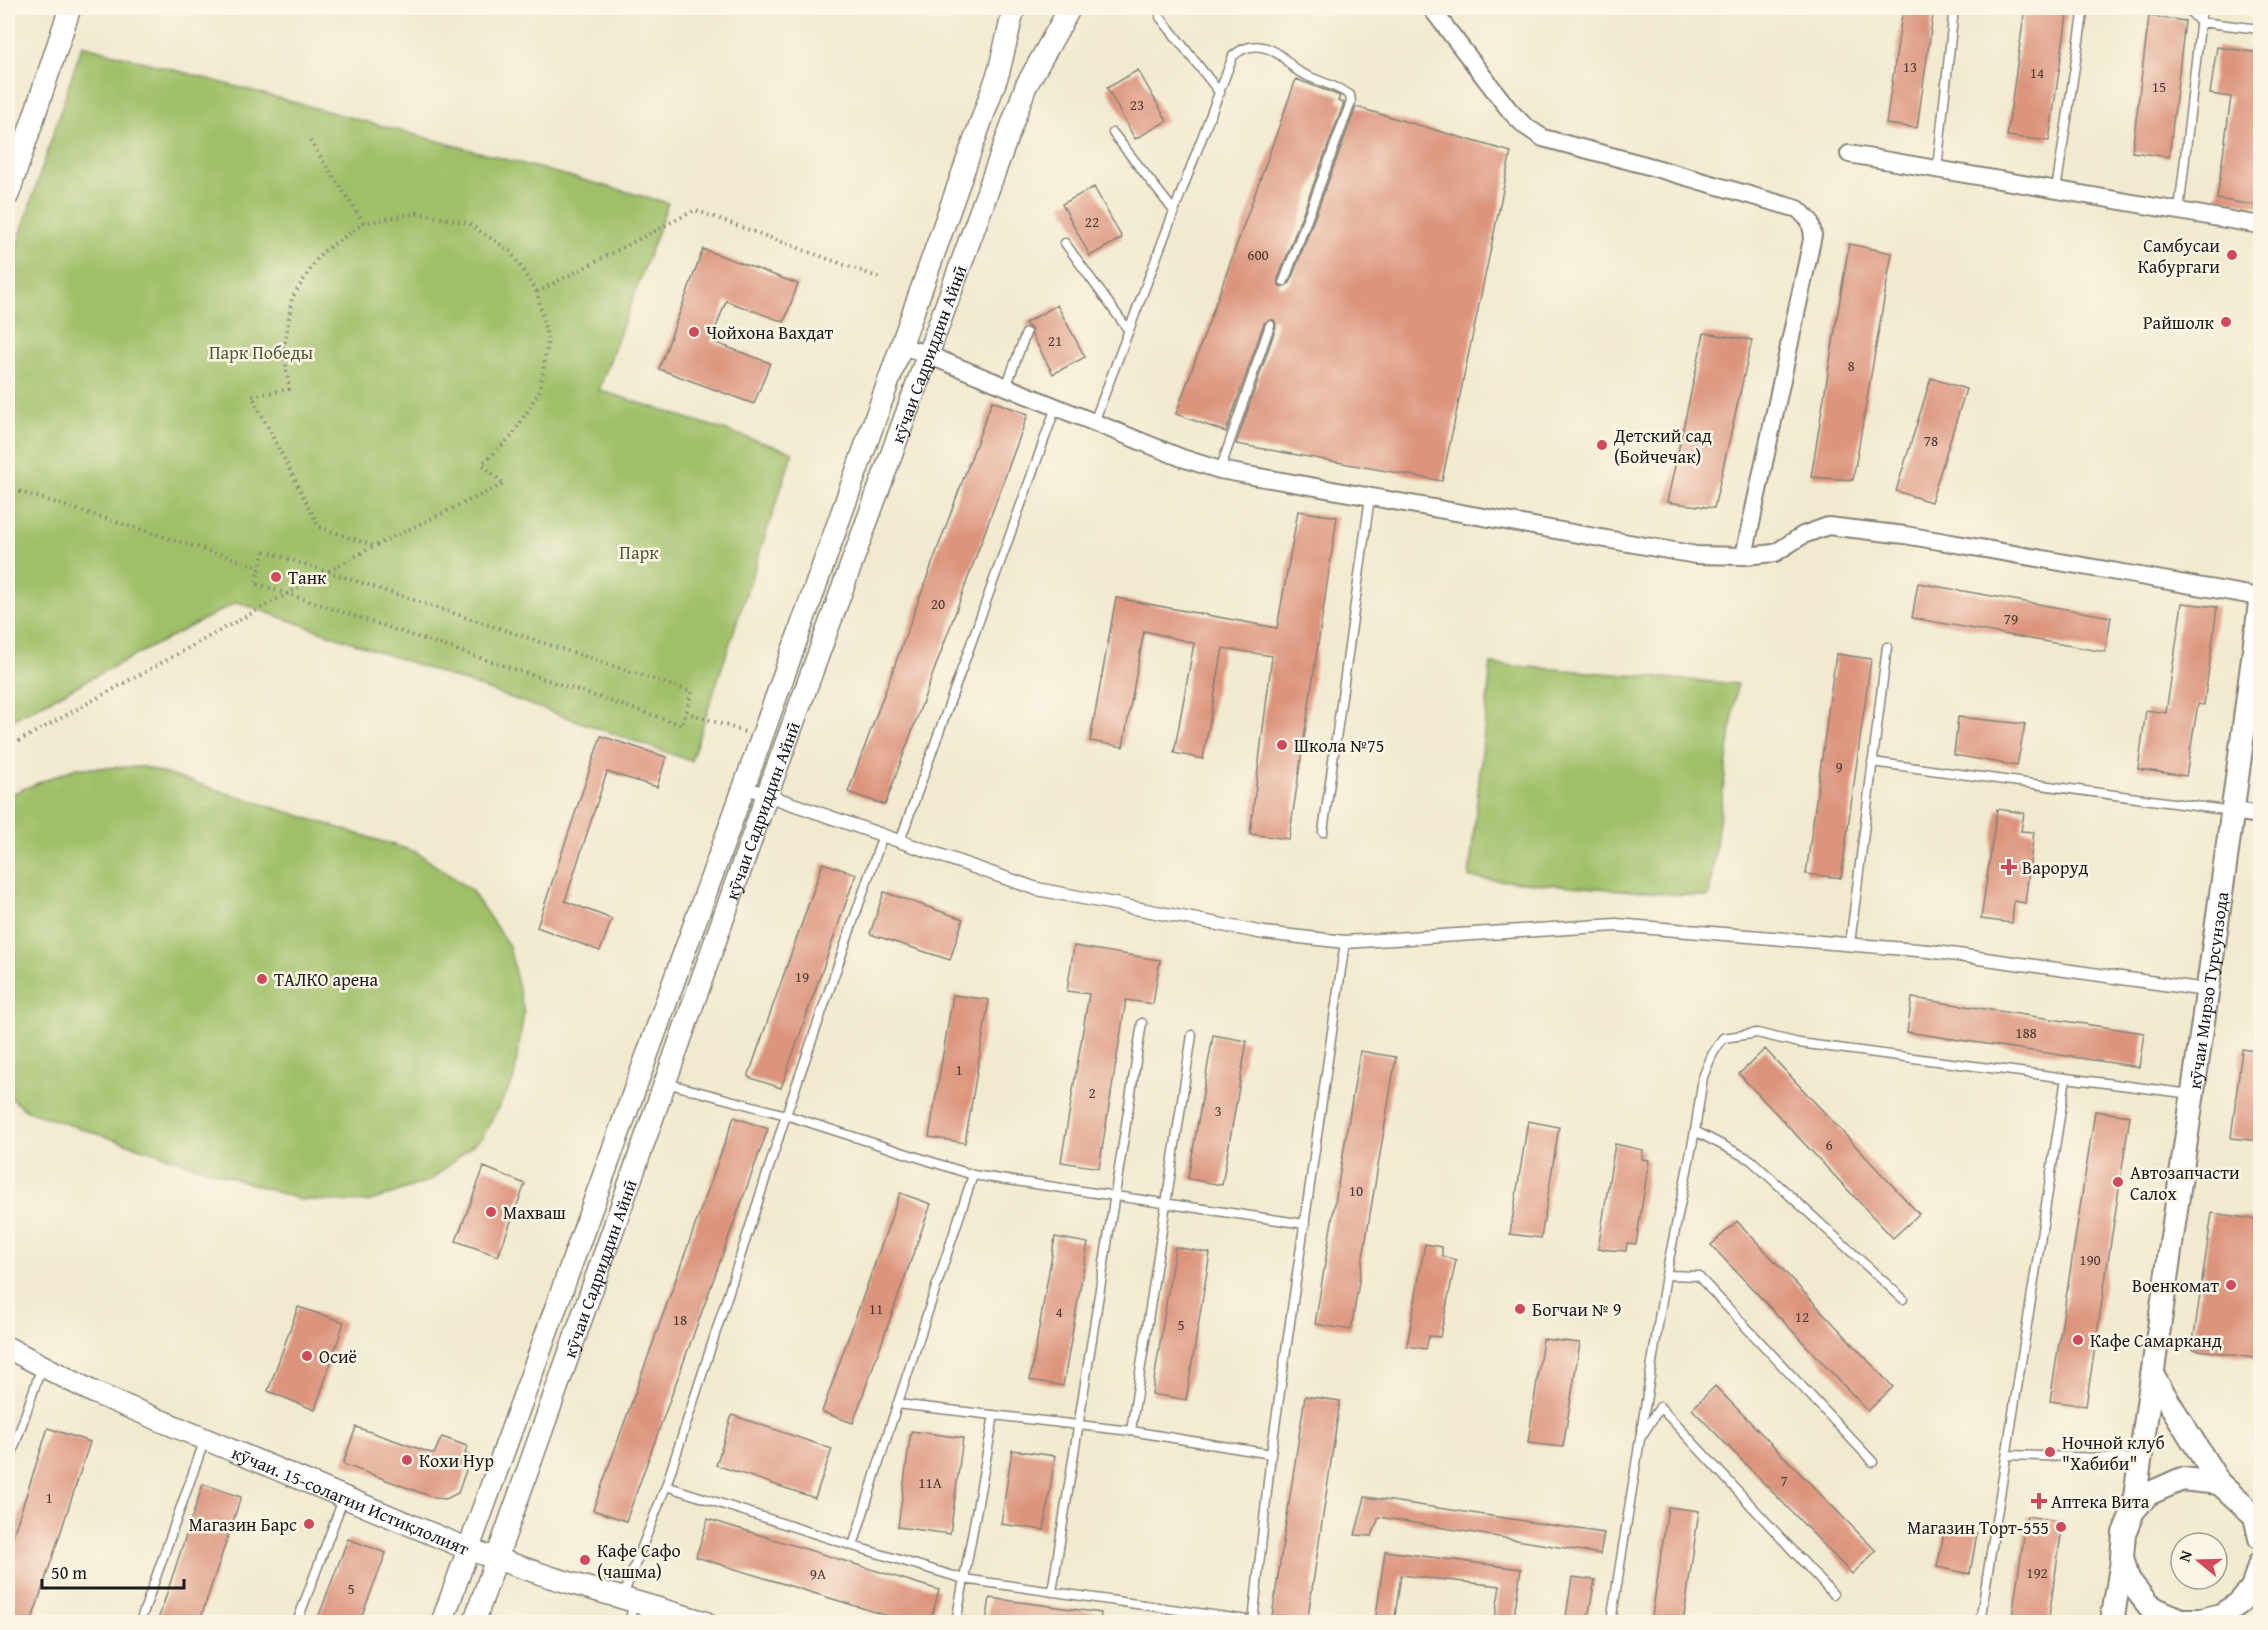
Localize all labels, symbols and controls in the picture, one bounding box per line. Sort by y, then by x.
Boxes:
house number: 13 [1903,56,1917,77]
house number: 14 [2030,62,2044,83]
house number: 15 [2152,76,2166,97]
house number: 23 [1130,94,1144,115]
house number: 22 [1085,211,1099,232]
place label: Самбусаи Кабургаги [2138,232,2220,280]
house number: 600 [1247,244,1269,265]
marker: Самбусаи Кабургаги [2225,248,2239,262]
street label: кӯчаи Садриддин Айнӣ [883,261,973,447]
place label: Райшолк [2143,309,2215,336]
marker: Райшолк [2219,315,2233,329]
place label: Чойхона Вахдат [706,319,834,346]
marker: Чойхона Вахдат [687,325,701,339]
house number: 21 [1048,330,1062,351]
park label: Парк Победы [209,339,313,366]
house number: 8 [1847,355,1855,376]
place label: Детский сад (Бойчечак) [1613,422,1712,470]
house number: 78 [1924,430,1938,451]
marker: Детский сад (Бойчечак) [1595,438,1609,452]
park label: Парк [619,539,659,566]
place label: Танк [288,564,327,591]
marker: Танк [269,570,283,584]
house number: 20 [931,593,945,614]
house number: 79 [2004,608,2018,629]
street label: кӯчаи Садриддин Айнӣ [717,717,806,903]
place label: Школа №75 [1294,732,1384,759]
marker: Школа №75 [1275,738,1289,752]
house number: 9 [1835,756,1843,777]
place label: Вароруд [2022,854,2089,881]
marker: Вароруд [2000,858,2018,876]
street label: кӯчаи Мирзо Турсунзода [2180,889,2235,1091]
place label: ТАЛКО арена [274,966,379,993]
house number: 19 [795,966,809,987]
marker: ТАЛКО арена [255,972,269,986]
house number: 188 [2015,1022,2037,1043]
house number: 1 [955,1059,963,1080]
house number: 2 [1088,1082,1096,1103]
house number: 3 [1214,1100,1222,1121]
house number: 6 [1825,1134,1833,1155]
place label: Автозапчасти Салох [2130,1159,2240,1207]
street label: кӯчаи Садриддин Айнӣ [555,1175,643,1361]
marker: Автозапчасти Салох [2111,1175,2125,1189]
house number: 10 [1349,1180,1363,1201]
place label: Махваш [503,1199,566,1226]
marker: Махваш [484,1205,498,1219]
house number: 190 [2079,1249,2101,1270]
place label: Военкомат [2132,1272,2219,1299]
marker: Военкомат [2224,1278,2238,1292]
place label: Богчаи № 9 [1532,1296,1622,1323]
house number: 11 [869,1298,883,1319]
house number: 4 [1055,1301,1063,1322]
marker: Богчаи № 9 [1513,1302,1527,1316]
house number: 12 [1795,1306,1809,1327]
house number: 18 [673,1309,687,1330]
house number: 5 [1177,1314,1185,1335]
place label: Кафе Самарканд [2090,1327,2222,1354]
marker: Кафе Самарканд [2071,1333,2085,1347]
place label: Осиё [319,1343,357,1370]
marker: Осиё [300,1349,314,1363]
place label: Ночной клуб "Хабиби" [2062,1429,2165,1477]
street label: кӯчаи. 15-солагии Истиқлолият [228,1438,474,1562]
marker: Ночной клуб "Хабиби" [2043,1445,2057,1459]
place label: Кохи Нур [419,1447,494,1474]
marker: Кохи Нур [400,1453,414,1467]
house number: 7 [1780,1470,1788,1491]
house number: 11А [918,1472,942,1493]
house number: 1 [45,1487,53,1508]
place label: Аптека Вита [2051,1488,2150,1515]
marker: Аптека Вита [2032,1494,2046,1508]
place label: Магазин Барс [189,1511,297,1538]
place label: Магазин Торт-555 [1907,1514,2049,1541]
marker: Магазин Барс [302,1517,316,1531]
marker: Магазин Торт-555 [2054,1520,2068,1534]
north arrow [2169,1531,2229,1591]
place label: Кафе Сафо (чашма) [597,1537,681,1585]
text: N [2172,1547,2198,1565]
scale bar [42,1552,184,1590]
marker: Кафе Сафо (чашма) [578,1553,592,1567]
text: 50 m [51,1559,87,1586]
house number: 192 [2026,1562,2048,1583]
house number: 9А [810,1563,826,1584]
house number: 5 [347,1578,355,1599]

